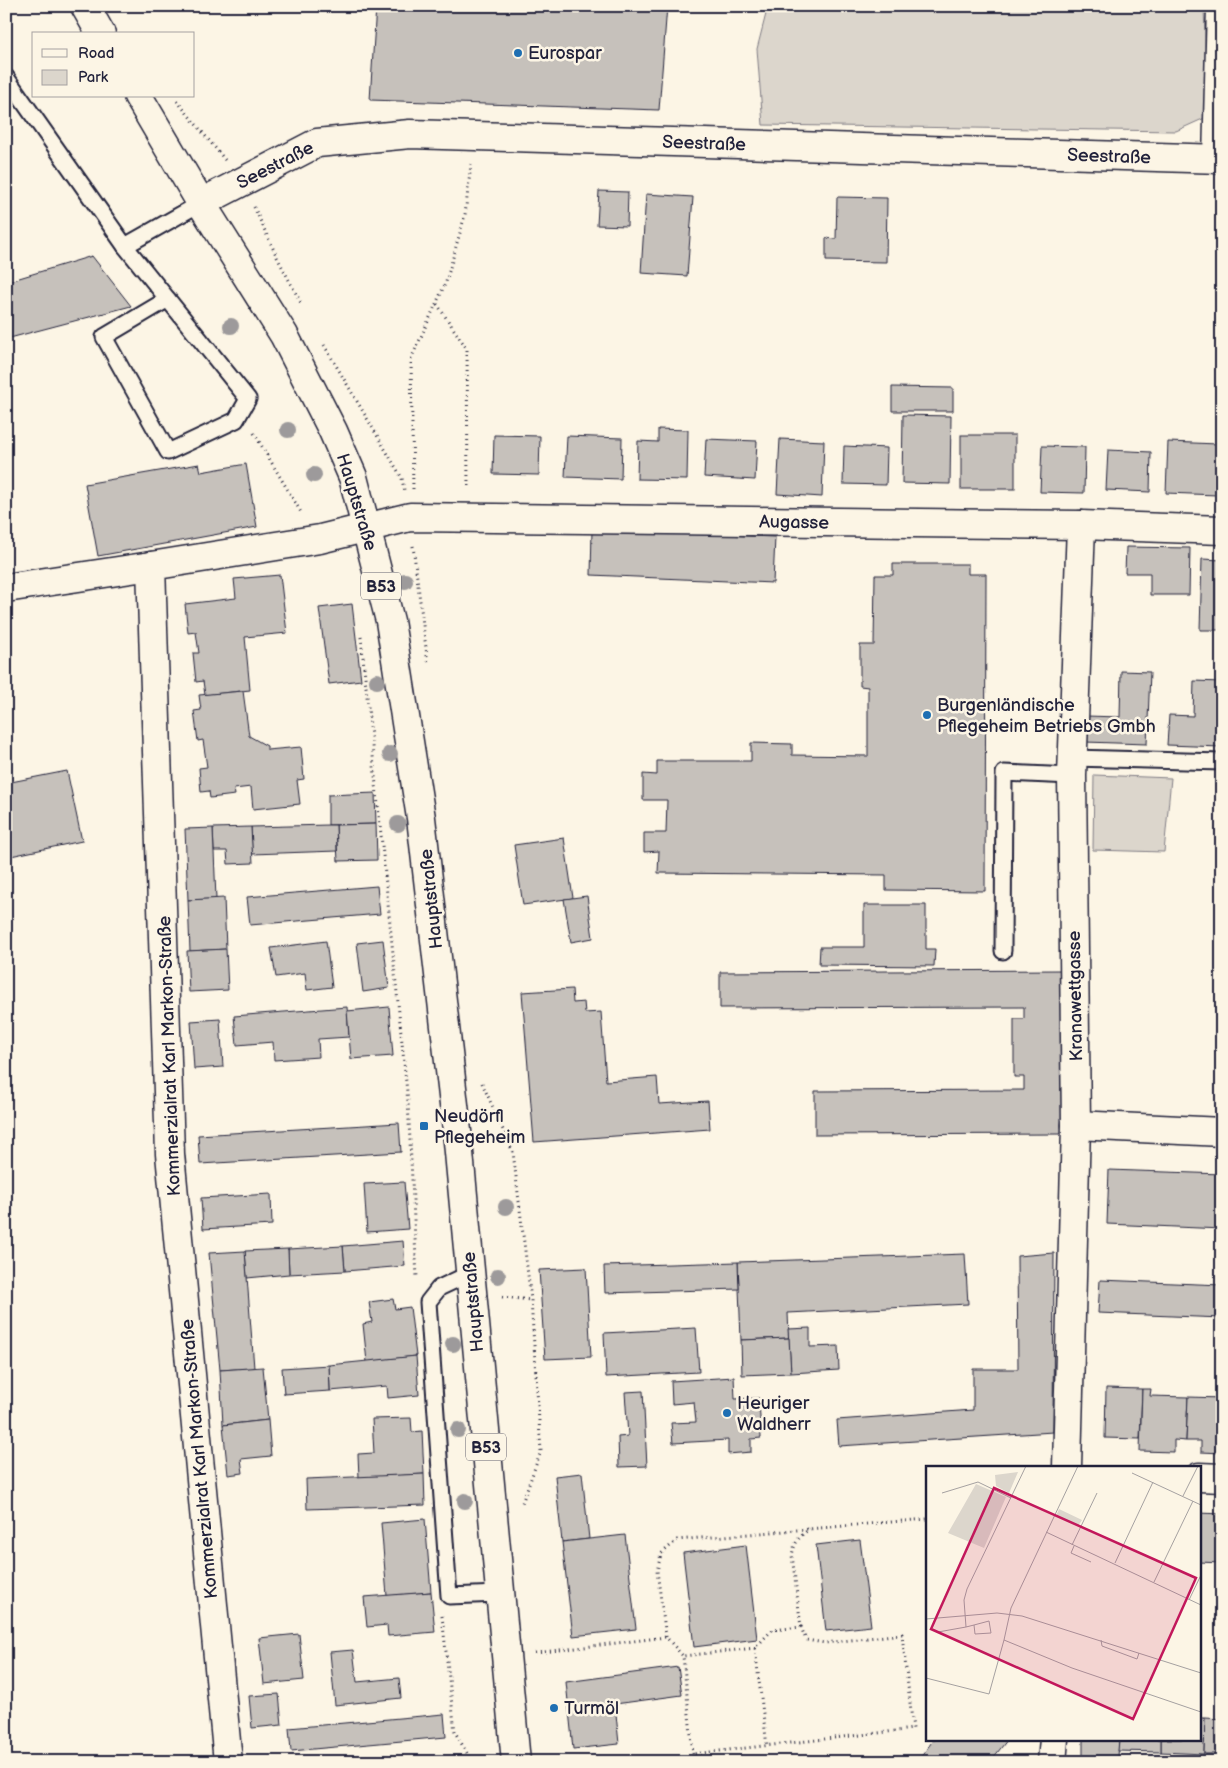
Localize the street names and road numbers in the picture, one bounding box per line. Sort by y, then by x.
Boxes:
street label: Seestraße [662,132,747,155]
street label: Seestraße [233,137,318,194]
street label: Seestraße [1067,145,1152,168]
street label: Hauptstraße [332,451,381,554]
street label: Augasse [759,511,829,534]
road number: B53 [361,572,401,600]
street label: Hauptstraße [416,848,447,950]
street label: Kommerzialrat Karl Markon-Straße [154,915,185,1197]
street label: Kranawettgasse [1064,930,1087,1061]
street label: Hauptstraße [459,1251,488,1353]
street label: Kommerzialrat Karl Markon-Straße [177,1318,222,1600]
road number: B53 [466,1434,506,1460]

